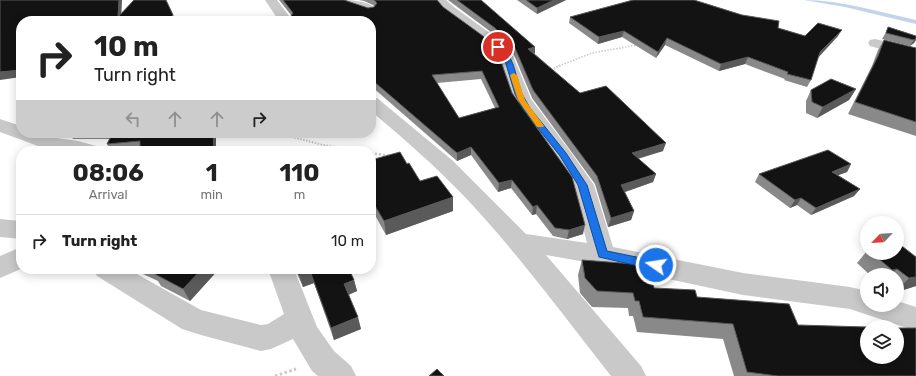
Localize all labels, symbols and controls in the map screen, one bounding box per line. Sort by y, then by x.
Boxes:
text: 10 m [94,30,159,63]
pin [481,30,515,64]
icon: right [28,32,80,84]
icon: arrive [487,36,509,58]
text: Turn right [94,64,176,86]
icon: left [122,108,144,130]
icon: ahead [164,108,186,130]
icon: ahead [206,108,228,130]
icon: right [248,108,270,130]
text: 08:06 [72,159,144,187]
text: 1 [206,159,218,187]
text: 110 [279,159,320,187]
text: Arrival [89,187,128,202]
text: min [200,187,223,202]
text: m [294,187,305,202]
north arrow [860,216,904,260]
map controls [860,216,904,364]
icon: right [28,230,50,252]
text: Turn right [62,232,137,250]
text: 10 m [331,232,364,250]
position arrow [635,244,677,286]
button: sound [860,268,904,312]
button: layers [860,320,904,364]

